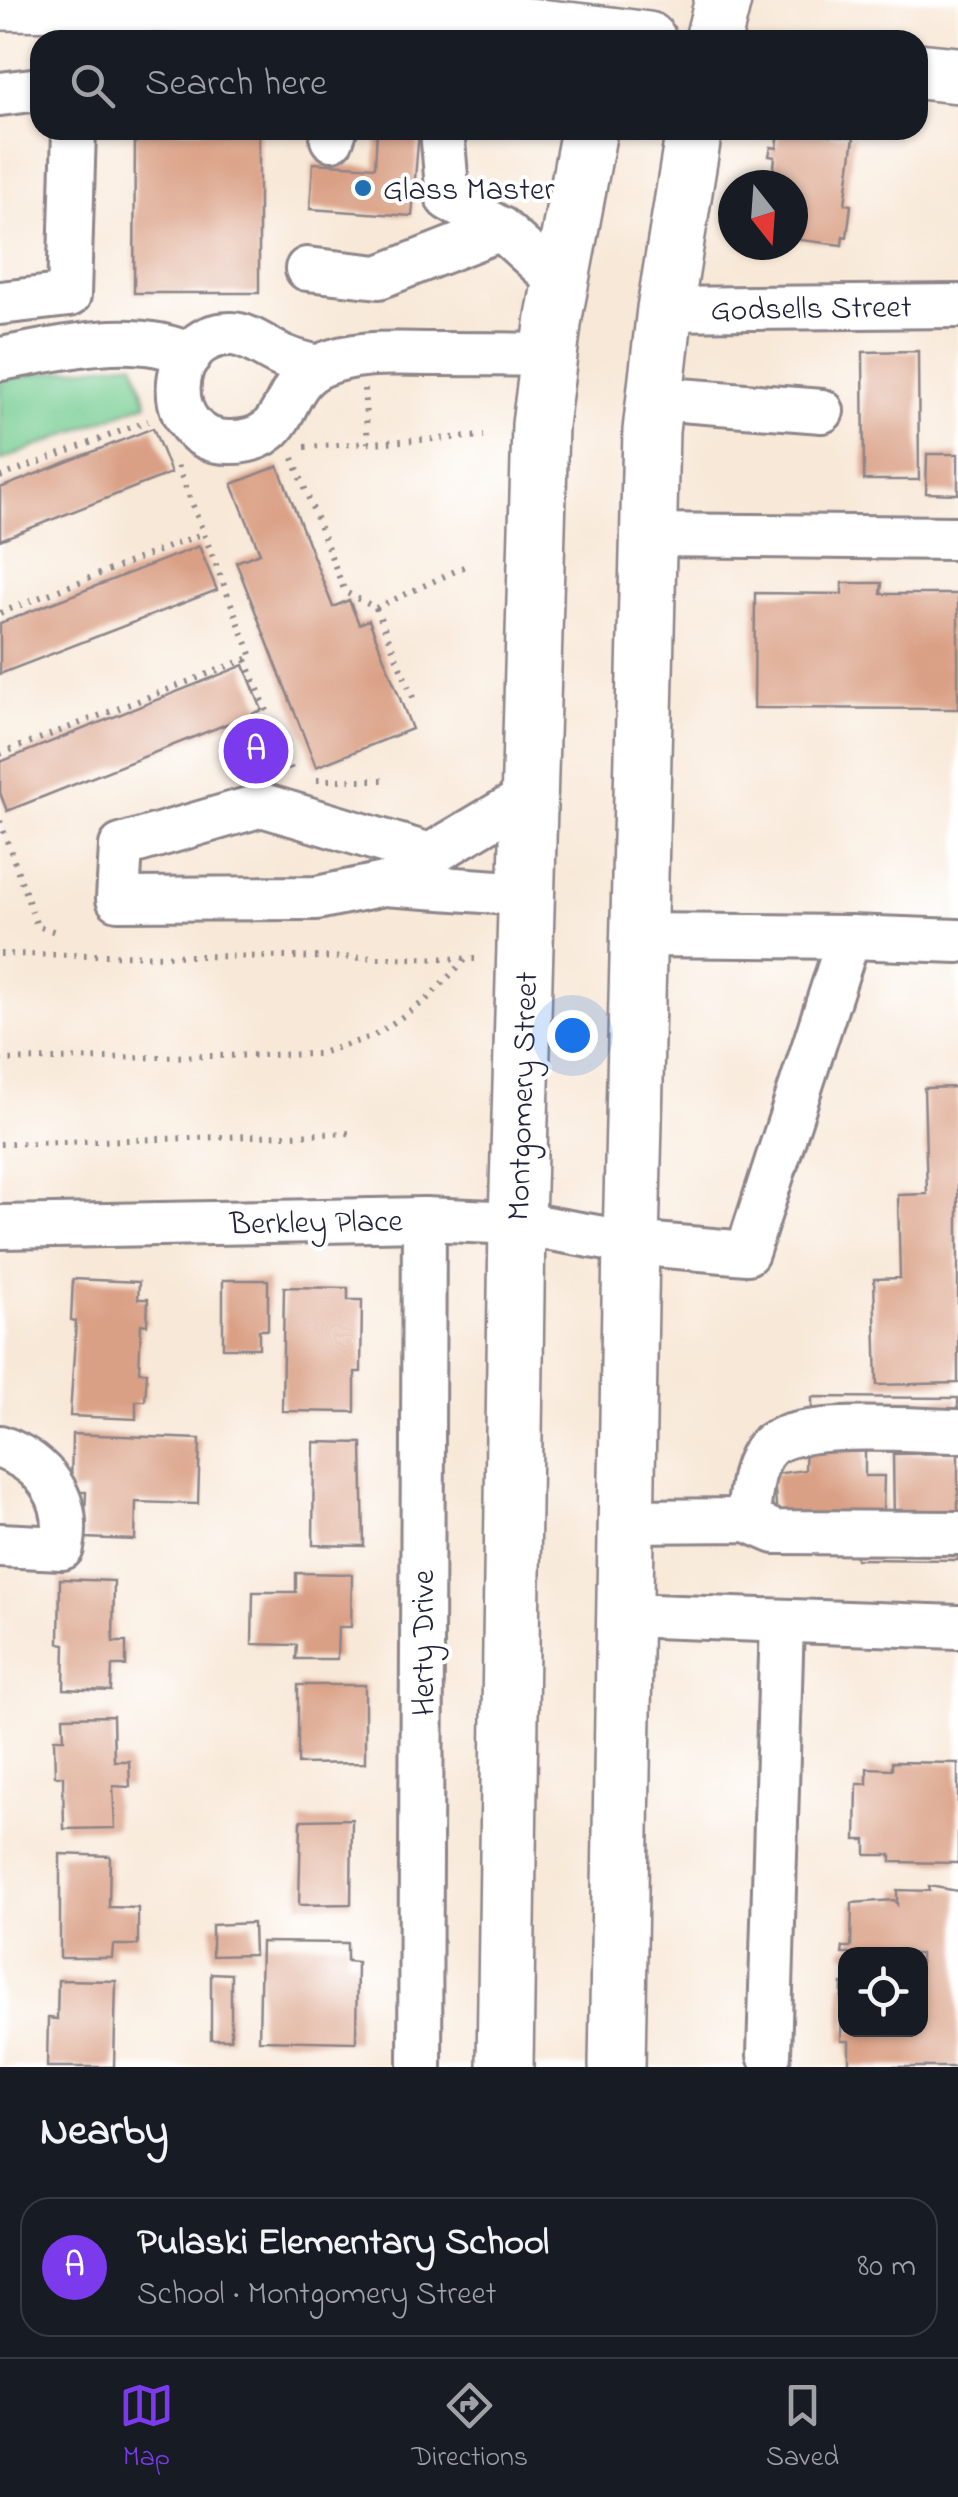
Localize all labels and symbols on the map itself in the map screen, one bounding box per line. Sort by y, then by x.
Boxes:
place label: Glass Master [383,168,554,215]
north arrow [718,170,808,260]
marker: Glass Master [352,177,374,199]
street label: Godsells Street [710,285,912,336]
pin: A [224,714,288,788]
street label: Montgomery Street [497,971,552,1221]
your location [547,1010,598,1061]
street label: Berkley Place [228,1199,404,1250]
street label: Herty Drive [402,1569,449,1716]

